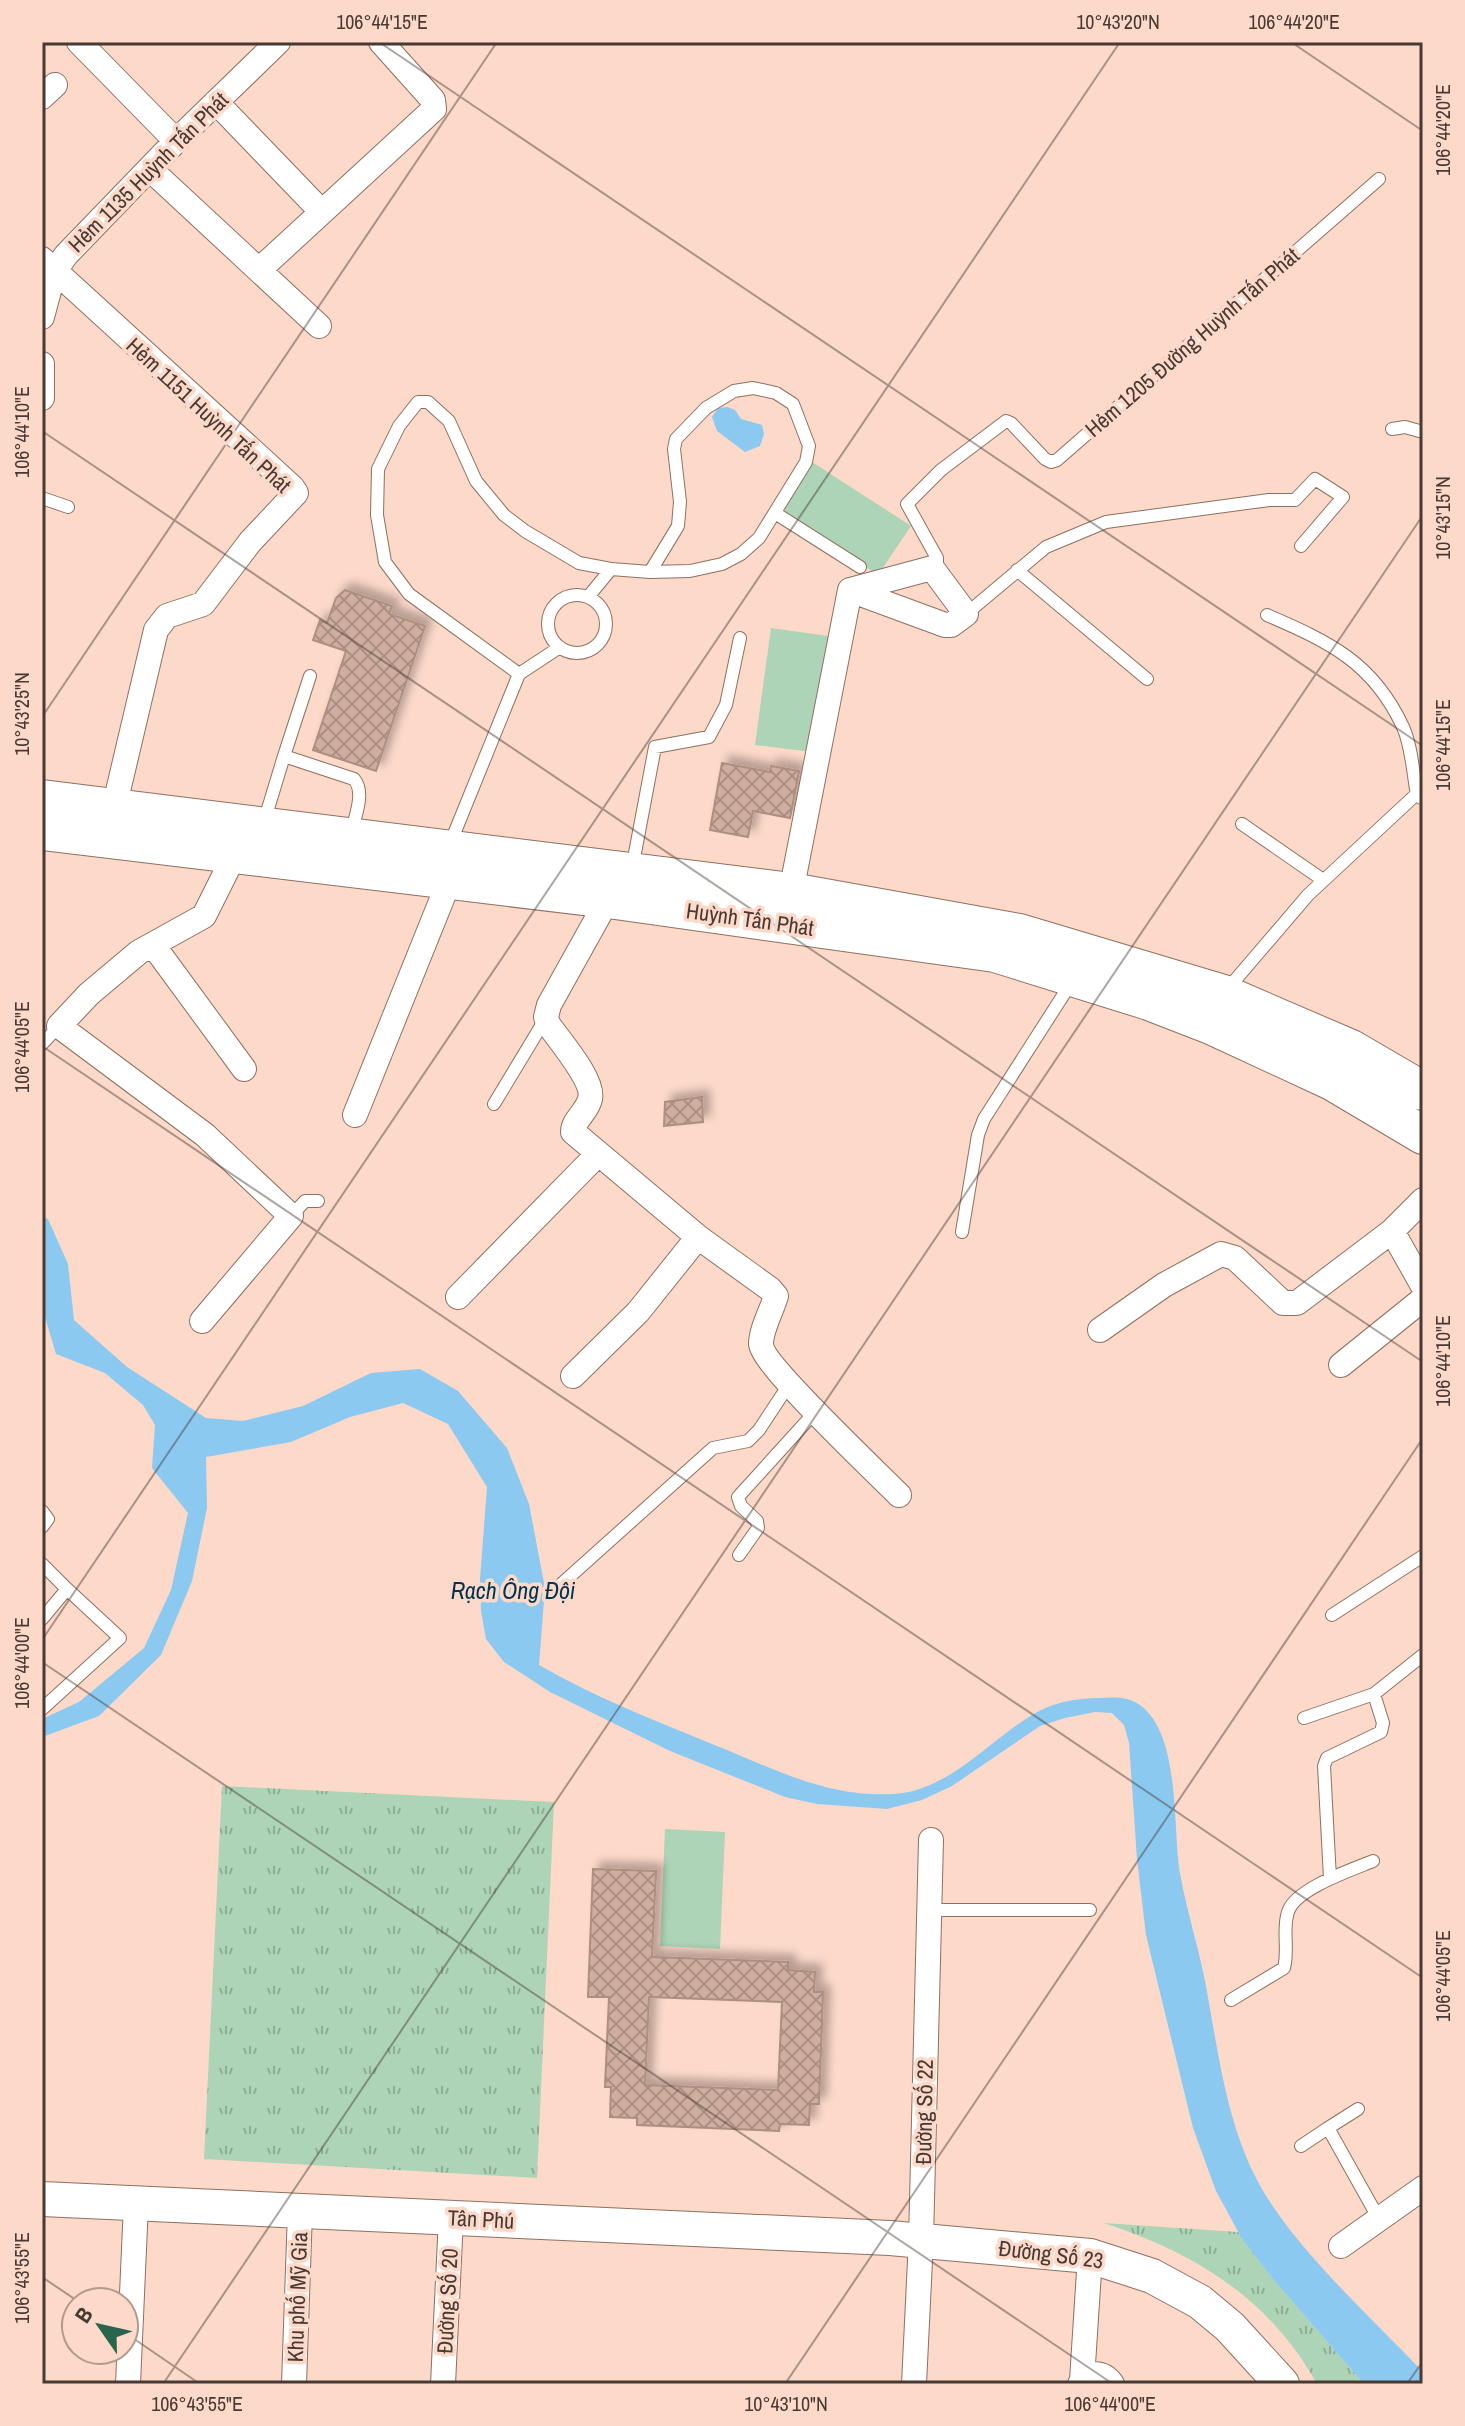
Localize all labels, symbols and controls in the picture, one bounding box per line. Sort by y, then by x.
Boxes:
text: 106°44'15"E [336,8,428,35]
text: 10°43'20"N [1076,8,1160,35]
text: 106°44'20"E [1248,8,1340,35]
text: 106°44'20"E [1429,84,1456,176]
street label: Hẻm 1135 Huỳnh Tấn Phát [61,85,235,259]
street label: Hẻm 1205 Đường Huỳnh Tấn Phát [1078,241,1306,443]
street label: Hẻm 1151 Huỳnh Tấn Phát [120,331,298,499]
text: 106°44'10"E [8,386,35,478]
text: 10°43'15"N [1429,476,1456,560]
text: 10°43'25"N [8,672,35,756]
text: 106°44'15"E [1429,699,1456,791]
street label: Huỳnh Tấn Phát [684,895,816,943]
text: 106°44'05"E [8,1001,35,1093]
text: 106°44'10"E [1429,1315,1456,1407]
water label: Rạch Ông Đội [451,1574,576,1606]
text: 106°44'00"E [8,1617,35,1709]
text: 106°44'05"E [1429,1930,1456,2022]
street label: Đường Số 22 [908,2059,940,2165]
street label: Tân Phú [447,2202,515,2236]
street label: Khu phố Mỹ Gia [280,2231,314,2363]
text: 106°43'55"E [8,2232,35,2324]
street label: Đường Số 23 [997,2233,1105,2275]
street label: Đường Số 20 [429,2248,465,2354]
north arrow [60,2286,140,2366]
text: B [67,2301,99,2329]
text: 106°43'55"E [151,2390,243,2417]
text: 10°43'10"N [744,2390,828,2417]
text: 106°44'00"E [1064,2390,1156,2417]

